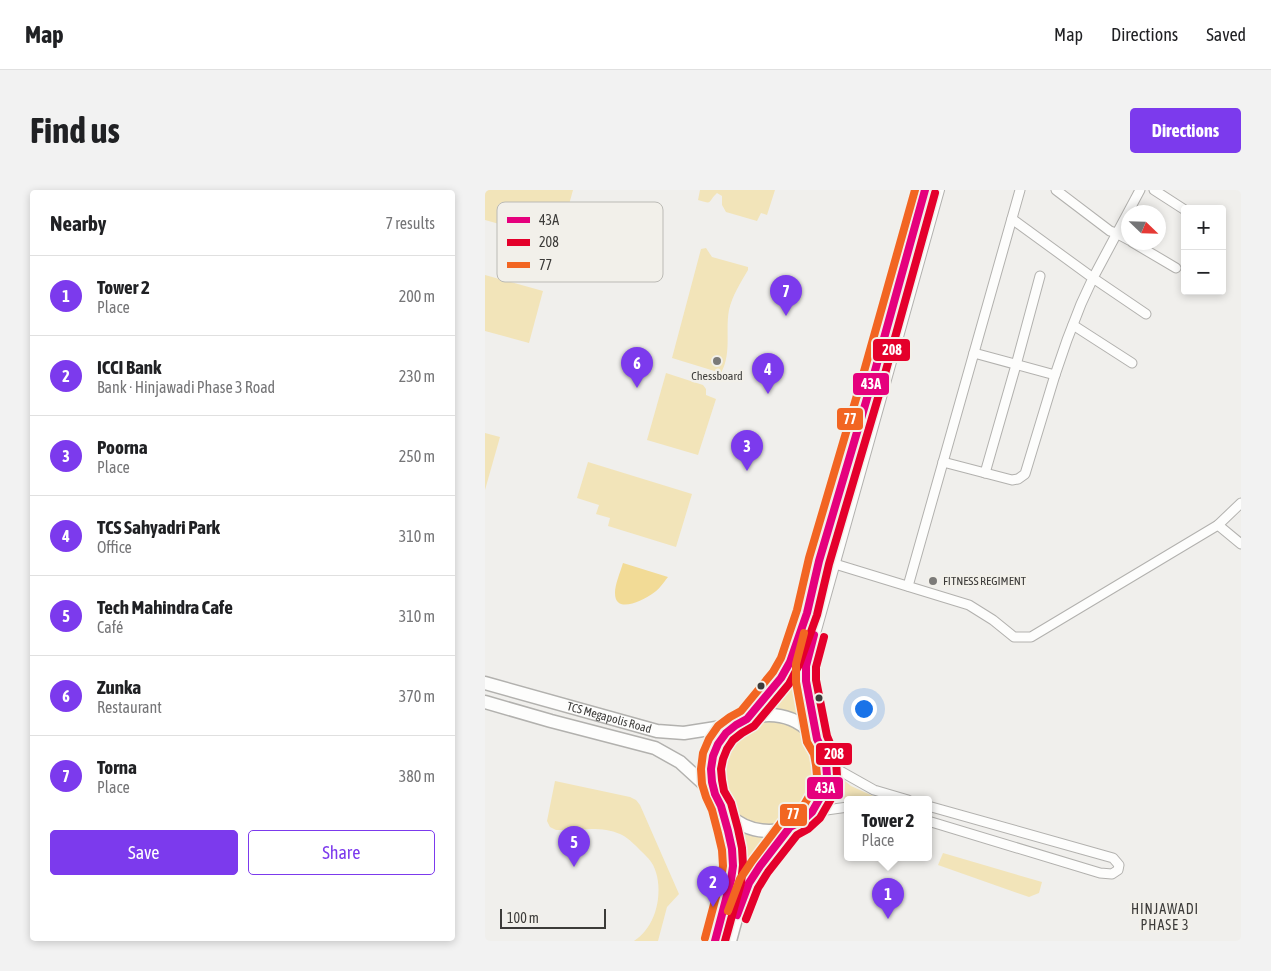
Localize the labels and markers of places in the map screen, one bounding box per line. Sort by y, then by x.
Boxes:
pin: 7 [770,275,802,316]
pin: 6 [621,347,653,388]
pin: 4 [752,353,784,394]
marker: Chessboard [711,355,723,367]
place label: Chessboard [691,369,743,383]
pin: 3 [731,430,763,471]
place label: FITNESS REGIMENT [943,574,1027,588]
marker: FITNESS REGIMENT [927,575,939,587]
unlabelled marker [756,681,766,691]
unlabelled marker [814,693,824,703]
pin: 5 [558,826,590,867]
pin: 2 [697,866,729,907]
pin: 1 [872,878,904,919]

